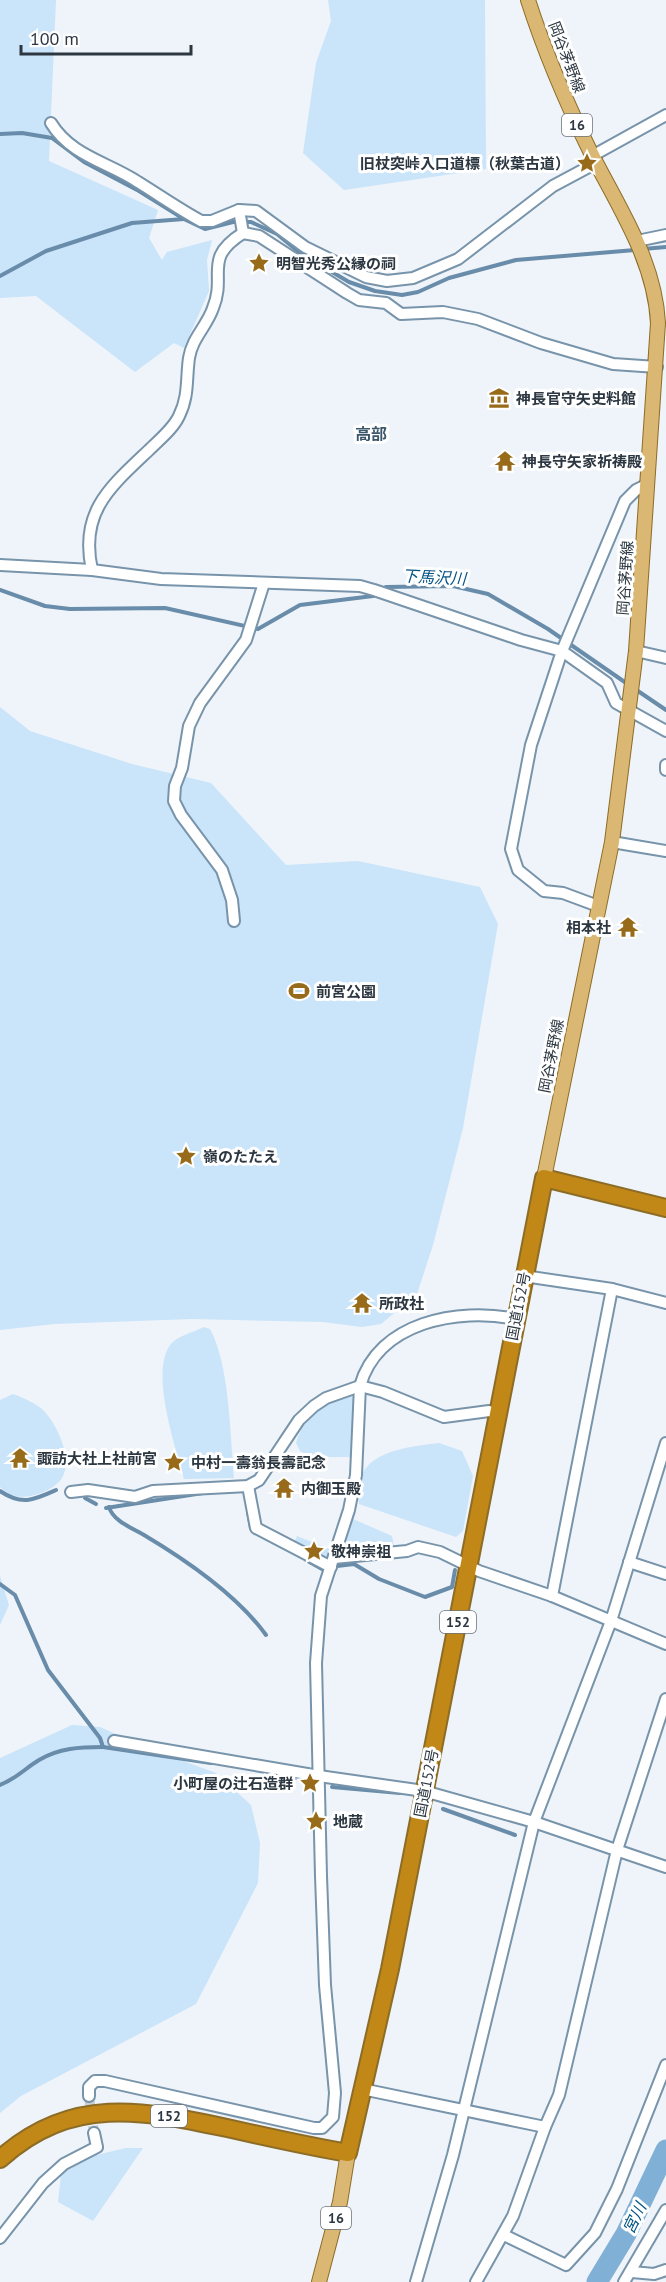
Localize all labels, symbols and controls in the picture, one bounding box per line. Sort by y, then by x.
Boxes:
scale bar [21,18,190,56]
street label: 岡谷茅野線 [545,19,589,95]
text: 100 m [30,27,79,50]
road number: 16 [562,114,592,136]
place icon: 旧杖突峠入口道標（秋葉古道） [575,151,599,175]
place label: 旧杖突峠入口道標（秋葉古道） [360,154,570,173]
place icon: 明智光秀公縁の祠 [247,251,271,275]
place label: 明智光秀公縁の祠 [276,254,396,273]
museum icon: 神長官守矢史料館 [487,386,511,410]
place label: 神長官守矢史料館 [515,389,636,408]
district label: 高部 [355,424,387,444]
temple icon: 神長守矢家祈祷殿 [493,449,517,473]
place label: 神長守矢家祈祷殿 [521,452,642,471]
street label: 岡谷茅野線 [613,540,637,616]
water label: 下馬沢川 [402,565,468,589]
temple icon: 相本社 [616,915,640,939]
place label: 相本社 [566,918,611,937]
sports icon: 前宮公園 [287,979,311,1003]
place label: 前宮公園 [316,982,376,1001]
street label: 岡谷茅野線 [535,1017,567,1095]
place icon: 嶺のたたえ [174,1144,198,1168]
place label: 嶺のたたえ [203,1147,278,1166]
street label: 国道152号 [502,1270,534,1342]
temple icon: 所政社 [350,1291,374,1315]
place label: 所政社 [379,1294,424,1313]
temple icon: 諏訪大社上社前宮 [8,1446,32,1470]
place label: 諏訪大社上社前宮 [37,1449,157,1468]
place icon: 中村一壽翁長壽記念 [162,1450,186,1474]
place label: 中村一壽翁長壽記念 [191,1453,326,1472]
temple icon: 内御玉殿 [272,1476,296,1500]
place label: 内御玉殿 [301,1479,361,1498]
place icon: 敬神崇祖 [302,1539,326,1563]
place label: 敬神崇祖 [331,1542,391,1561]
road number: 152 [440,1611,476,1633]
street label: 国道152号 [410,1747,442,1819]
place icon: 小町屋の辻石造群 [298,1771,322,1795]
place label: 小町屋の辻石造群 [173,1774,293,1793]
place icon: 地蔵 [304,1809,328,1833]
place label: 地蔵 [333,1812,363,1831]
road number: 152 [151,2105,187,2127]
water label: 宮川 [618,2197,651,2237]
road number: 16 [321,2207,351,2229]

